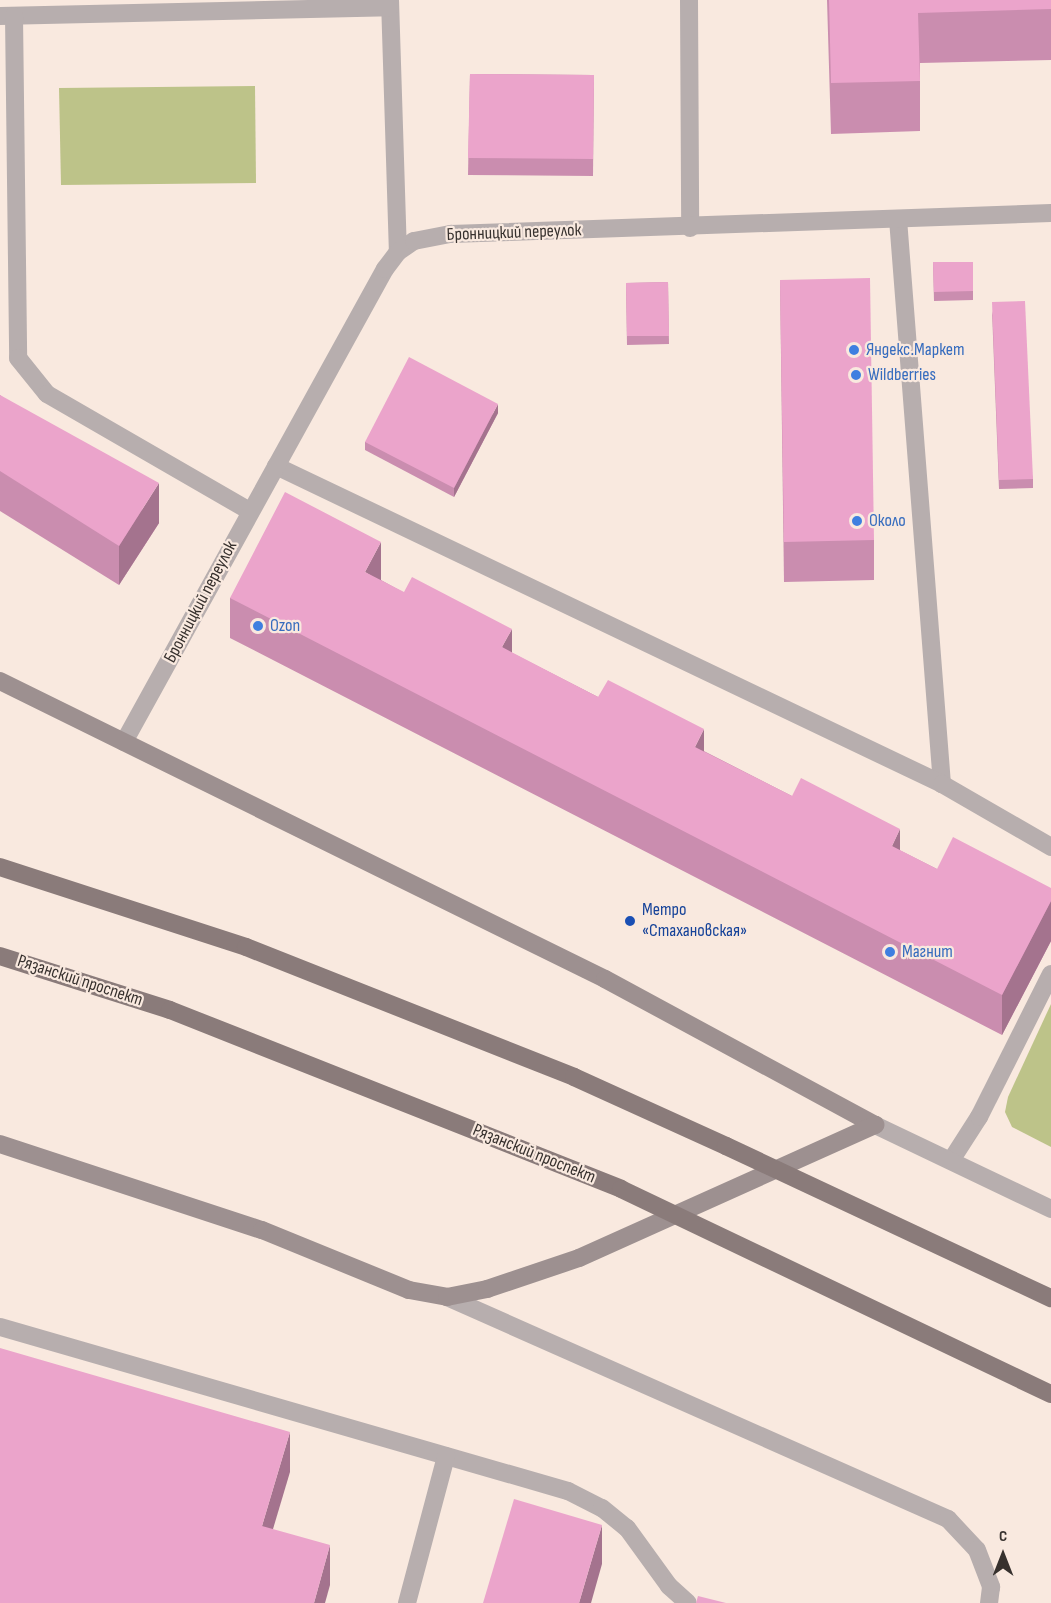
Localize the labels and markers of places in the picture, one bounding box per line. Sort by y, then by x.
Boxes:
place label: Яндекс.Маркет [866,339,965,361]
marker: Яндекс.Маркет [847,343,861,357]
place label: Wildberries [868,364,936,386]
marker: Wildberries [849,368,863,382]
place label: Около [869,510,906,532]
marker: Около [850,514,864,528]
place label: Ozon [270,615,300,637]
marker: Ozon [251,619,265,633]
place label: Метро «Стахановская» [642,900,747,942]
marker: Метро «Стахановская» [623,914,637,928]
place label: Магнит [902,941,953,963]
marker: Магнит [883,945,897,959]

